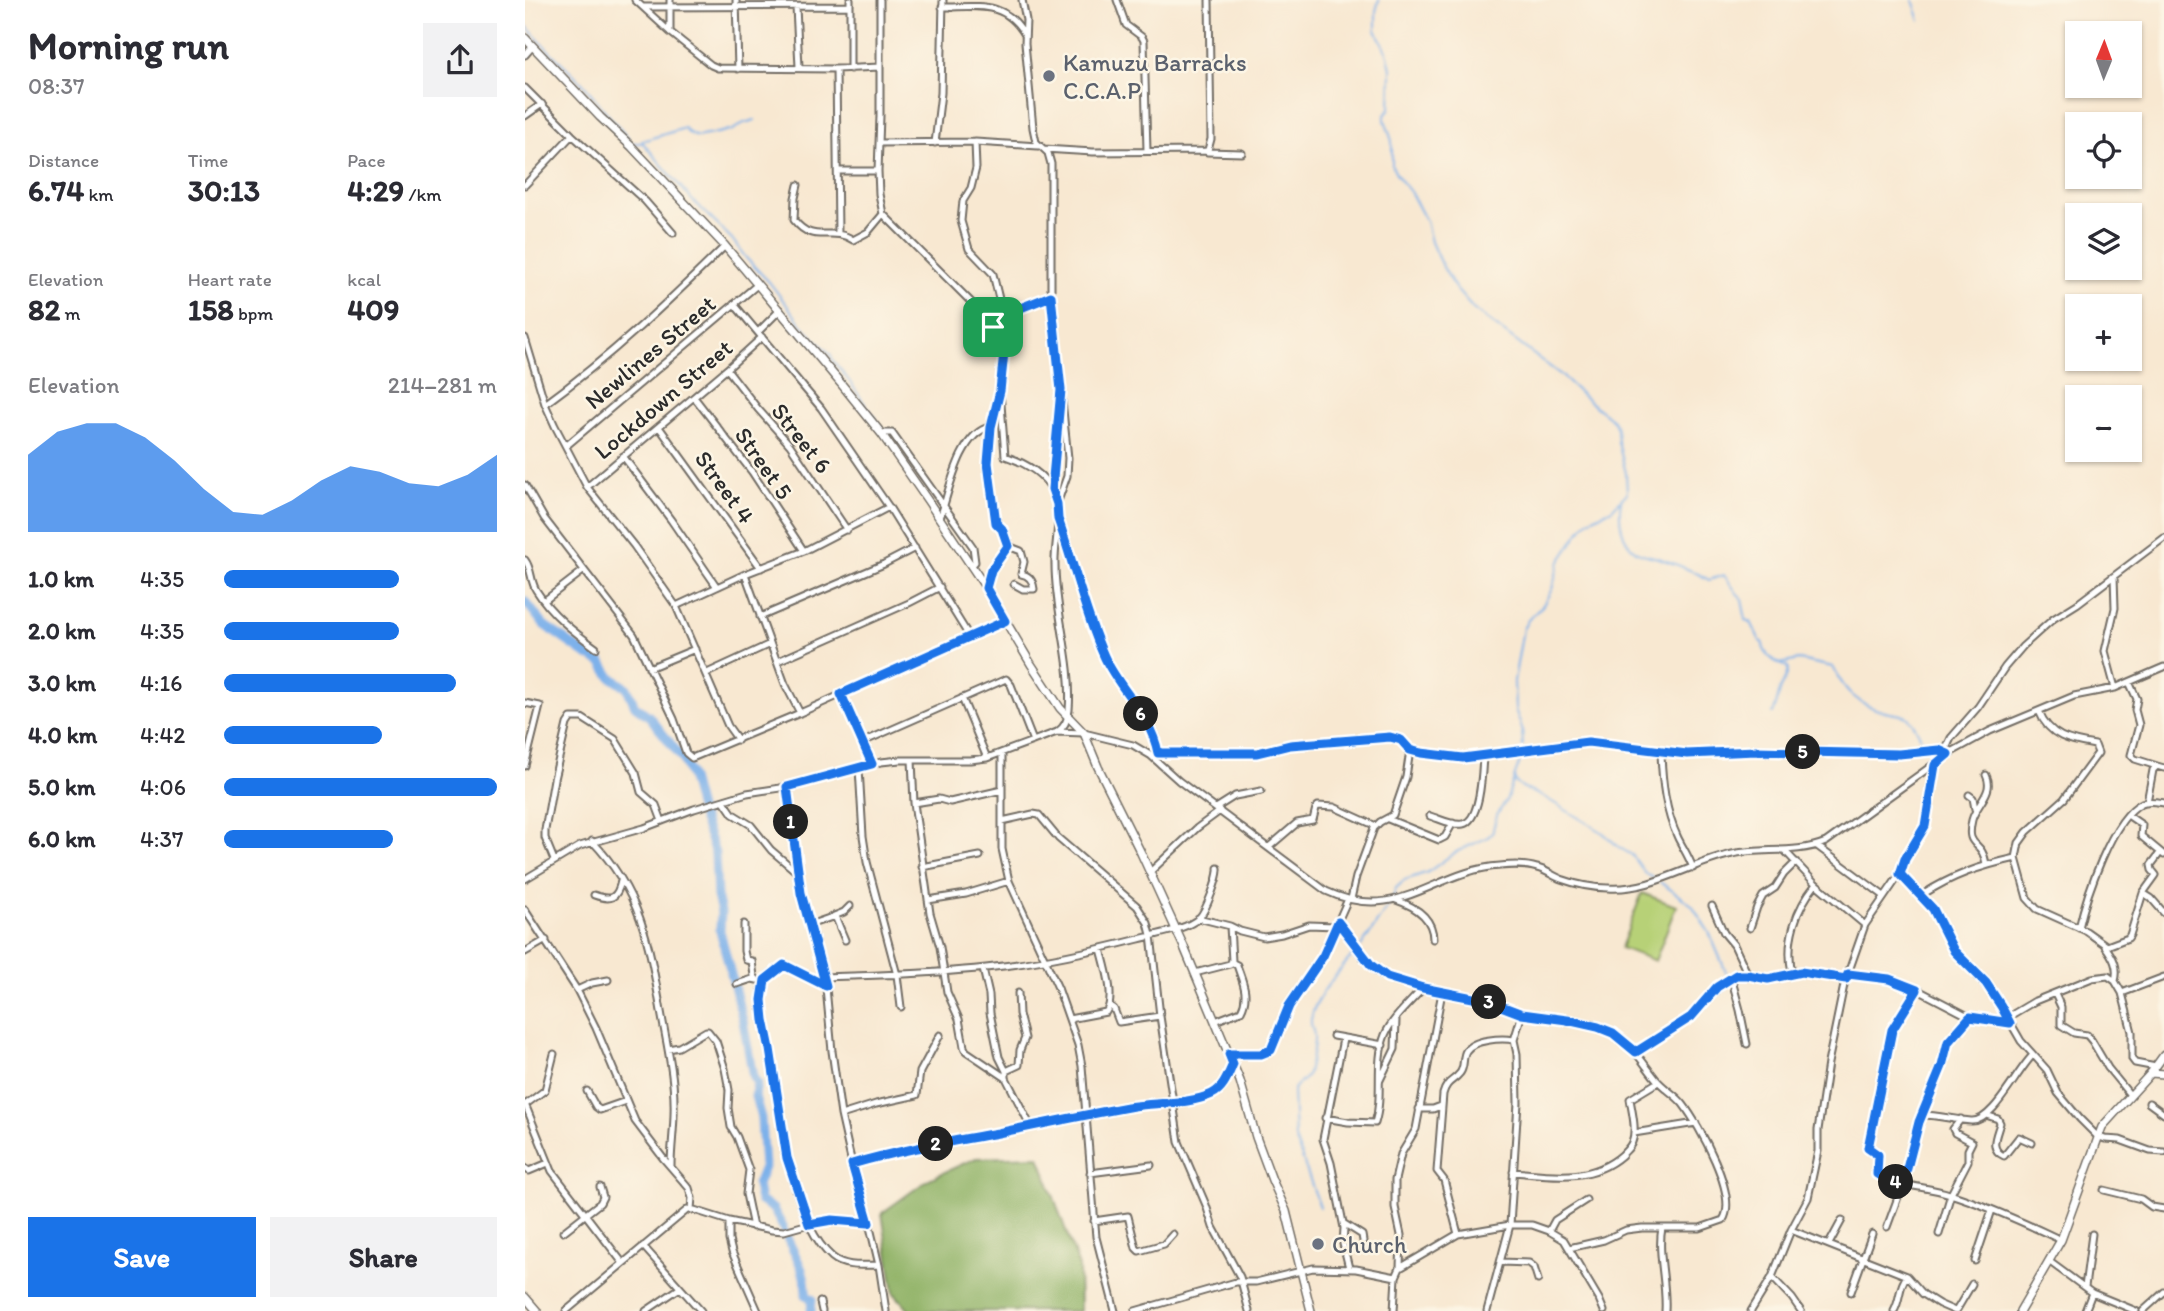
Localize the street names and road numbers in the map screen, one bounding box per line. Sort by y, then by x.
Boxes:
street label: Newlines Street [579,289,721,415]
street label: Lockdown Street [588,333,738,465]
street label: Street 6 [765,397,839,479]
street label: Street 5 [729,421,799,505]
street label: Street 4 [689,445,761,529]

